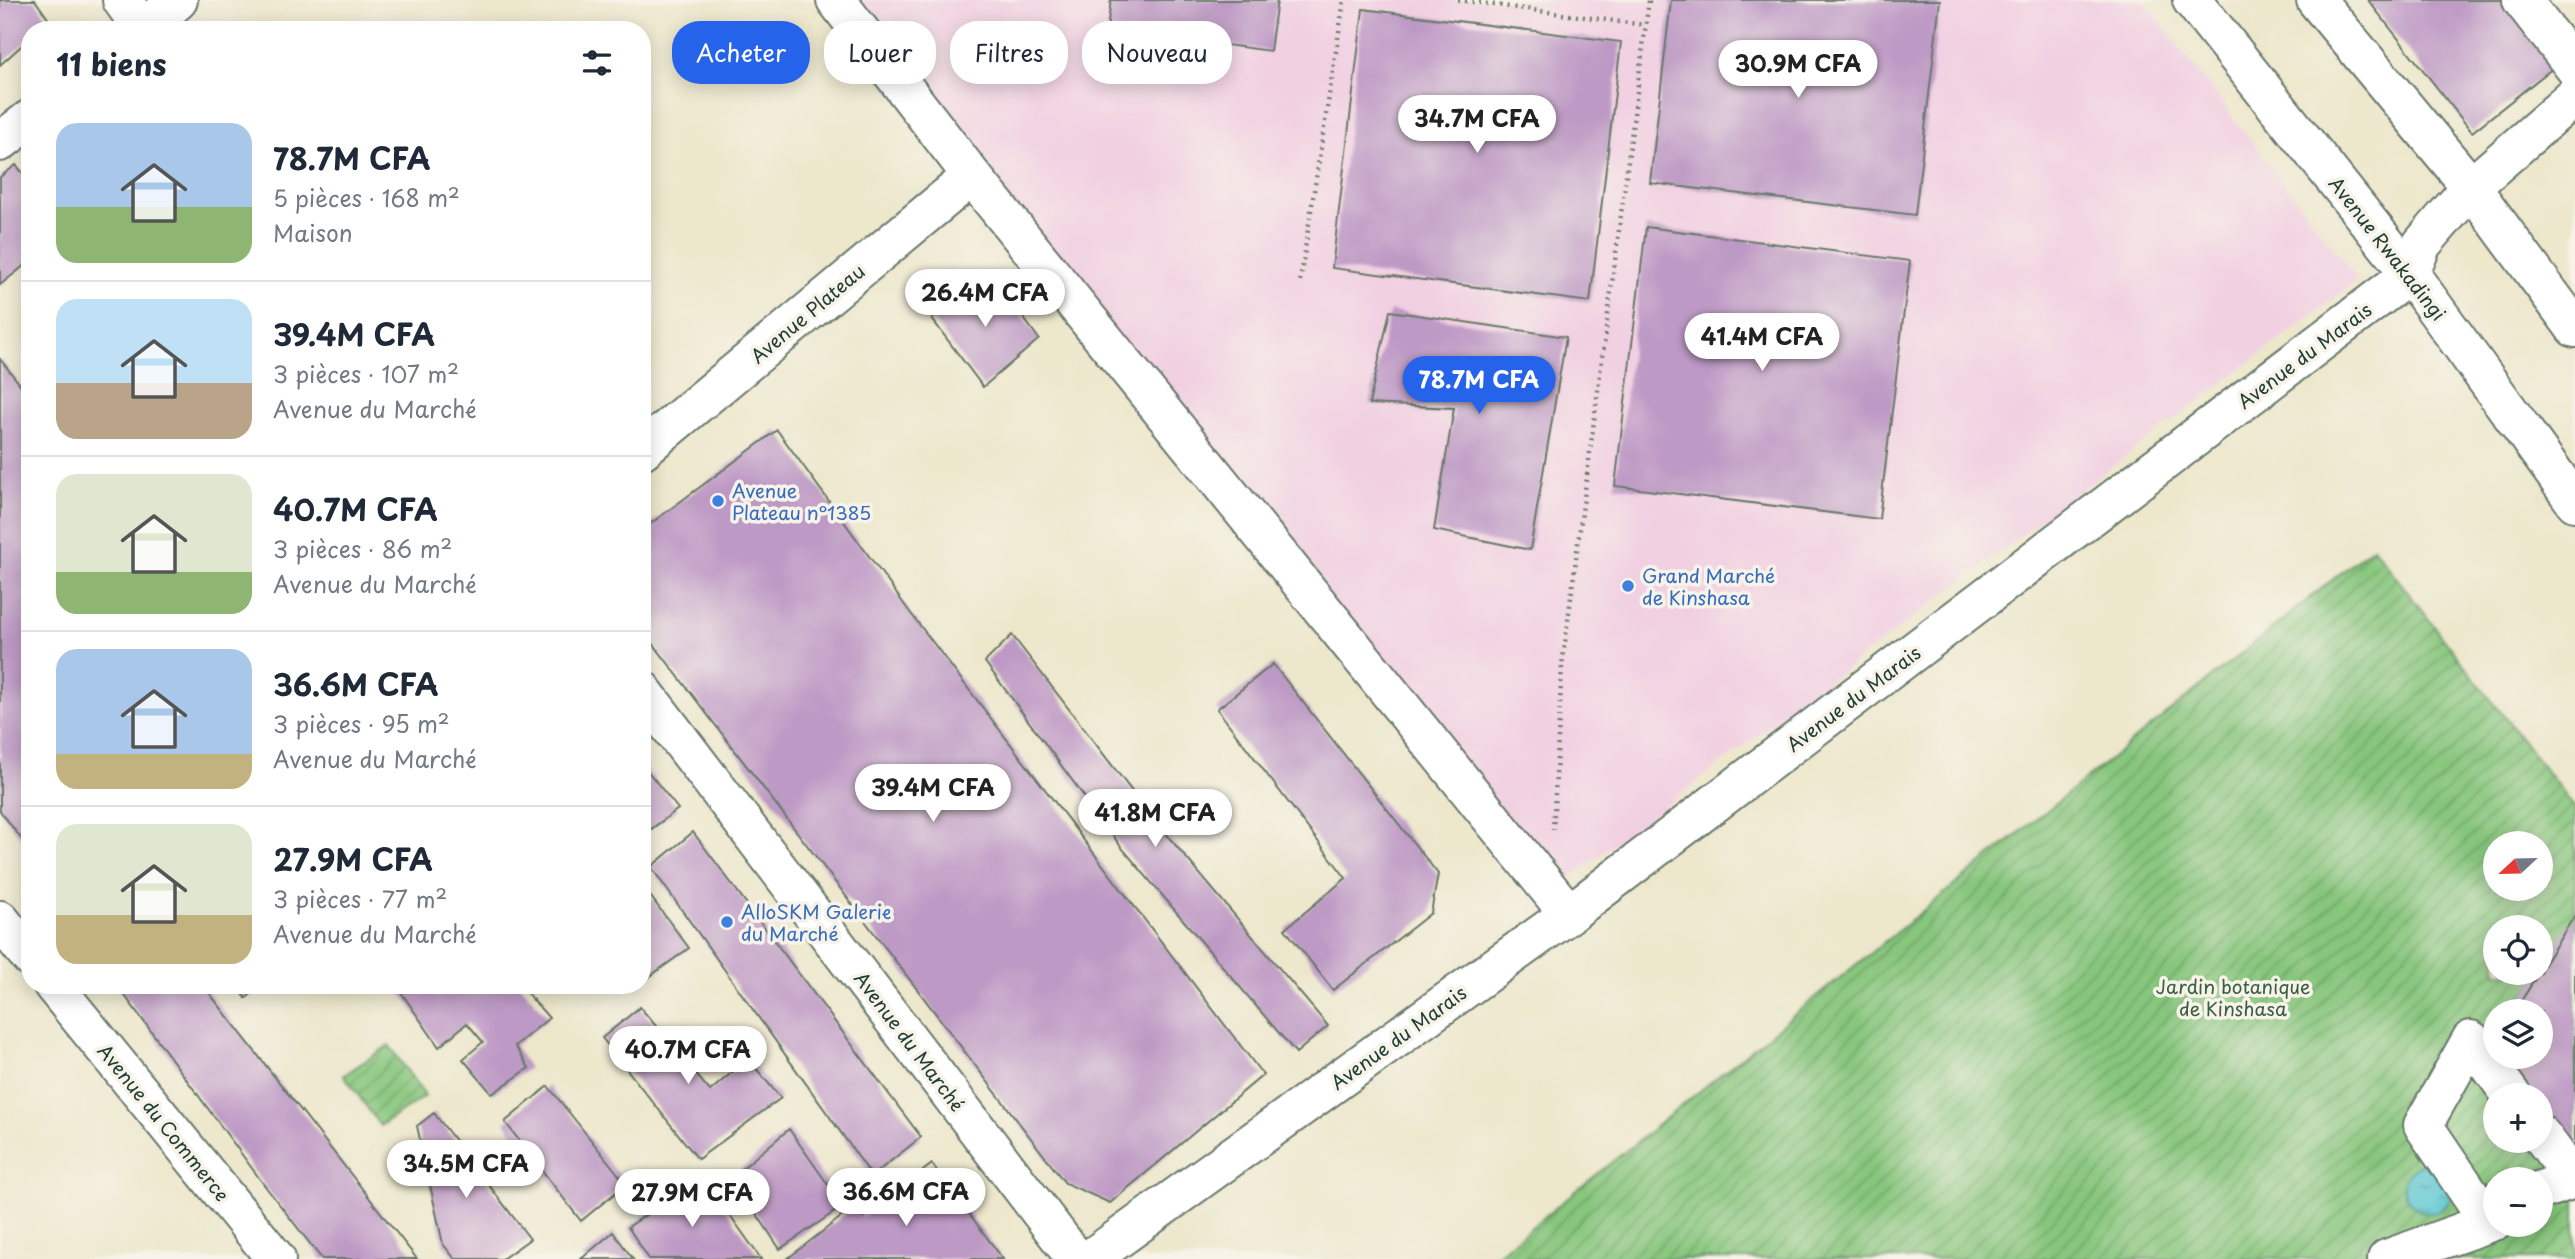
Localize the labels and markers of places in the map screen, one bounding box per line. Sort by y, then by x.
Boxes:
pin: 30.9M CFA [1718,41,1878,100]
pin: 34.7M CFA [1397,96,1557,155]
pin: 26.4M CFA [905,270,1065,329]
pin: 41.4M CFA [1682,314,1842,373]
pin: 78.7M CFA [1399,356,1559,416]
place label: Avenue Plateau n°1385 [732,476,871,526]
marker: Avenue Plateau n°1385 [710,493,726,509]
place label: Grand Marché de Kinshasa [1642,561,1775,611]
marker: Grand Marché de Kinshasa [1620,578,1636,594]
pin: 39.4M CFA [853,764,1013,824]
pin: 41.8M CFA [1075,790,1235,849]
place label: AlloSKM Galerie du Marché [741,897,891,947]
marker: AlloSKM Galerie du Marché [719,914,735,930]
pin: 40.7M CFA [608,1026,768,1086]
pin: 34.5M CFA [386,1140,546,1200]
pin: 36.6M CFA [826,1168,986,1228]
pin: 27.9M CFA [612,1170,772,1229]

